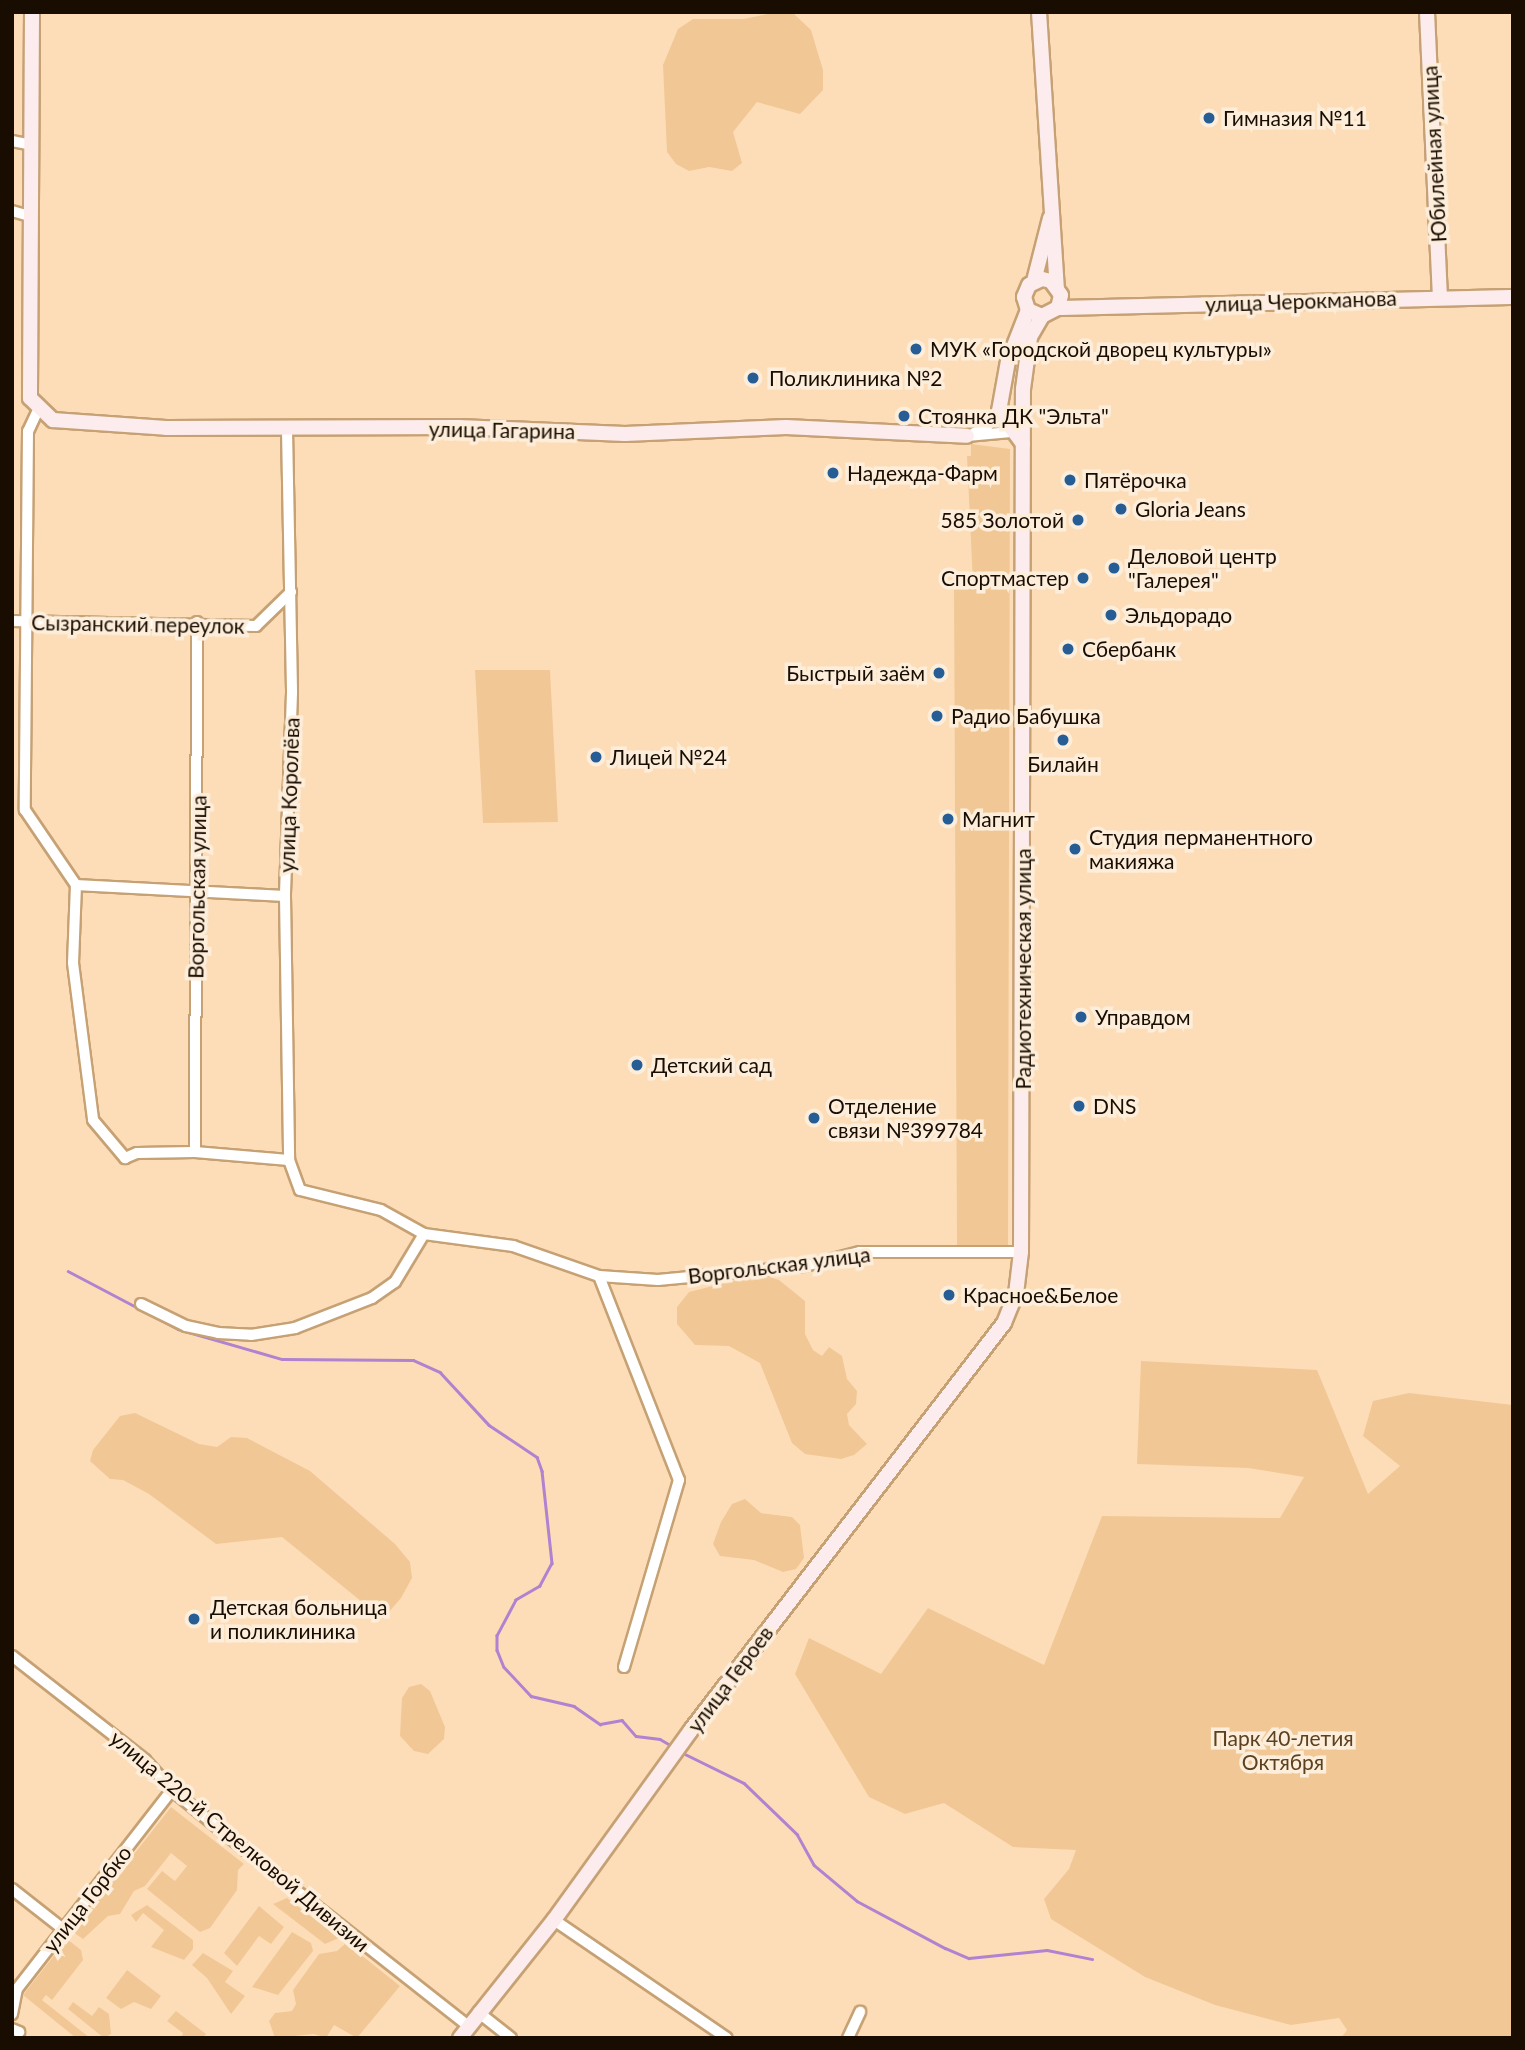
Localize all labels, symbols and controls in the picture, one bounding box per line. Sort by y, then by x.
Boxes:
street label: Юбилейная улица [1417,65,1451,243]
place label: Гимназия №11 [1223,105,1367,131]
marker: Гимназия №11 [1201,110,1217,126]
street label: улица Черокманова [1205,285,1397,317]
place label: МУК «Городской дворец культуры» [930,336,1272,362]
marker: МУК «Городской дворец культуры» [908,341,924,357]
place label: Поликлиника №2 [769,365,942,391]
marker: Поликлиника №2 [743,368,763,388]
place label: Стоянка ДК "Эльта" [918,403,1109,429]
marker: Стоянка ДК "Эльта" [896,408,912,424]
street label: улица Гагарина [429,416,575,444]
place label: Надежда-Фарм [847,460,998,486]
marker: Надежда-Фарм [825,465,841,481]
place label: Пятёрочка [1084,467,1187,493]
marker: Пятёрочка [1062,472,1078,488]
place label: Gloria Jeans [1135,496,1246,522]
marker: Gloria Jeans [1113,501,1129,517]
place label: 585 Золотой [941,507,1064,533]
marker: 585 Золотой [1070,512,1086,528]
place label: Деловой центр "Галерея" [1128,543,1277,593]
marker: Деловой центр "Галерея" [1106,560,1122,576]
place label: Спортмастер [941,565,1069,591]
marker: Спортмастер [1075,570,1091,586]
place label: Эльдорадо [1125,602,1232,628]
marker: Эльдорадо [1103,607,1119,623]
street label: Сызранский переулок [31,610,245,638]
place label: Сбербанк [1082,636,1176,662]
marker: Сбербанк [1060,641,1076,657]
place label: Быстрый заём [786,660,925,686]
marker: Быстрый заём [931,665,947,681]
place label: Радио Бабушка [951,703,1101,729]
marker: Радио Бабушка [929,708,945,724]
street label: улица Королёва [274,717,304,873]
marker: Билайн [1055,732,1071,748]
place label: Лицей №24 [610,744,727,770]
marker: Лицей №24 [588,749,604,765]
place label: Билайн [1027,751,1099,777]
street label: Воргольская улица [183,795,211,979]
place label: Магнит [962,806,1035,832]
marker: Магнит [940,811,956,827]
place label: Студия перманентного макияжа [1089,824,1313,874]
marker: Студия перманентного макияжа [1067,841,1083,857]
street label: Радиотехническая улица [1010,848,1036,1090]
place label: Управдом [1095,1004,1191,1030]
marker: Управдом [1073,1009,1089,1025]
place label: Детский сад [651,1052,772,1078]
marker: Детский сад [629,1057,645,1073]
place label: Отделение связи №399784 [828,1093,983,1143]
place label: DNS [1093,1093,1136,1119]
marker: DNS [1071,1098,1087,1114]
marker: Отделение связи №399784 [806,1110,822,1126]
street label: Воргольская улица [686,1241,872,1289]
place label: Красное&Белое [963,1282,1118,1308]
marker: Красное&Белое [941,1287,957,1303]
place label: Детская больница и поликлиника [210,1594,387,1644]
marker: Детская больница и поликлиника [184,1609,204,1629]
street label: улица Героев [682,1621,778,1737]
street label: улица 220-й Стрелковой Дивизии [105,1725,375,1957]
park label: Парк 40-летия Октября [1212,1725,1354,1775]
street label: улица Горбко [37,1841,137,1957]

